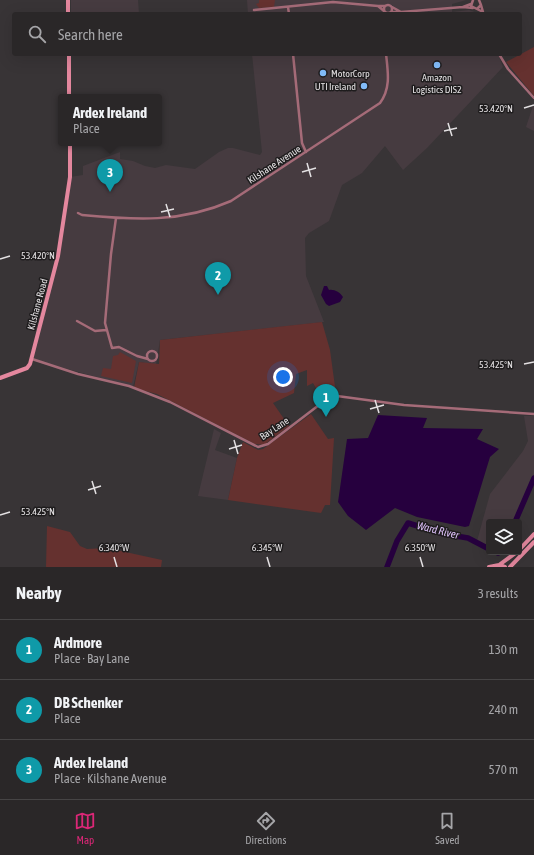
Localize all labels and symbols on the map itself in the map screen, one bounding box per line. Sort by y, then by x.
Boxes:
marker: Amazon Logistics DIS2 [432,60,442,70]
marker: MotorCorp [318,68,328,78]
place label: MotorCorp [331,68,370,79]
place label: Amazon Logistics DIS2 [412,72,462,95]
place label: UTI Ireland [315,81,356,92]
marker: UTI Ireland [359,81,369,91]
text: 53.420°N [479,103,513,114]
street label: Kilshane Avenue [246,143,303,186]
pin: 3 [97,159,123,192]
text: 53.420°N [21,250,55,261]
pin: 2 [205,262,231,295]
street label: Kilshane Road [25,277,50,331]
text: 53.425°N [479,359,513,370]
your location [273,367,293,387]
pin: 1 [313,384,339,417]
street label: Bay Lane [258,414,291,442]
text: 53.425°N [21,506,55,517]
water label: Ward River [416,519,461,541]
text: 6.340°W [99,542,130,553]
text: 6.345°W [252,542,283,553]
text: 6.350°W [405,542,436,553]

